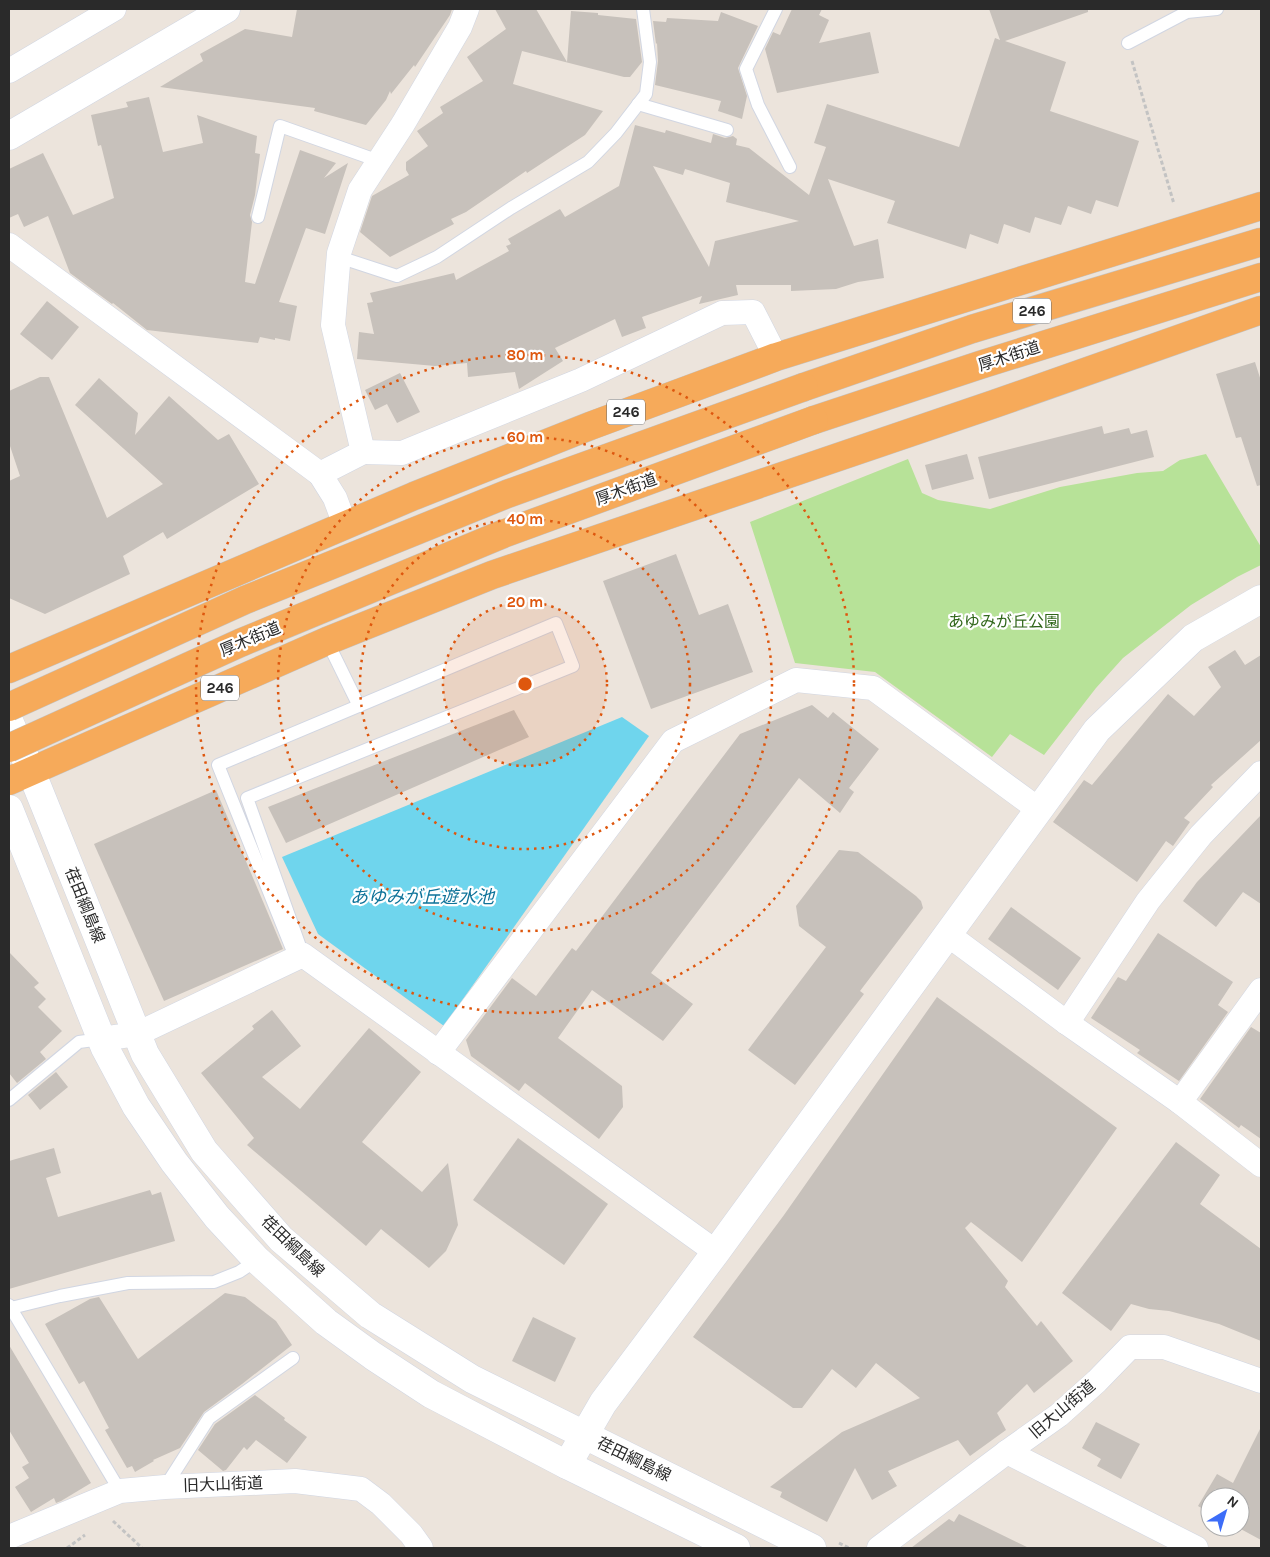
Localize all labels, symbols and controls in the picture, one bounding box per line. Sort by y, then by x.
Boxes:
road number: 246 [1013,298,1051,324]
street label: 厚木街道 [976,337,1042,375]
text: 80 m [506,346,544,364]
road number: 246 [607,400,645,424]
text: 60 m [507,428,543,446]
street label: 厚木街道 [593,469,659,509]
text: 40 m [507,510,543,528]
text: 20 m [507,593,543,611]
park label: あゆみが丘公園 [948,612,1060,631]
street label: 厚木街道 [217,618,283,660]
centre of rings [516,675,534,693]
road number: 246 [201,676,239,700]
street label: 荏田綱島線 [61,864,109,946]
water label: あゆみが丘遊水池 [350,886,496,908]
street label: 荏田綱島線 [258,1211,328,1281]
street label: 旧大山街道 [1025,1376,1099,1442]
street label: 荏田綱島線 [594,1433,674,1485]
street label: 旧大山街道 [183,1473,263,1495]
north arrow [1200,1487,1250,1537]
text: N [1224,1492,1242,1512]

